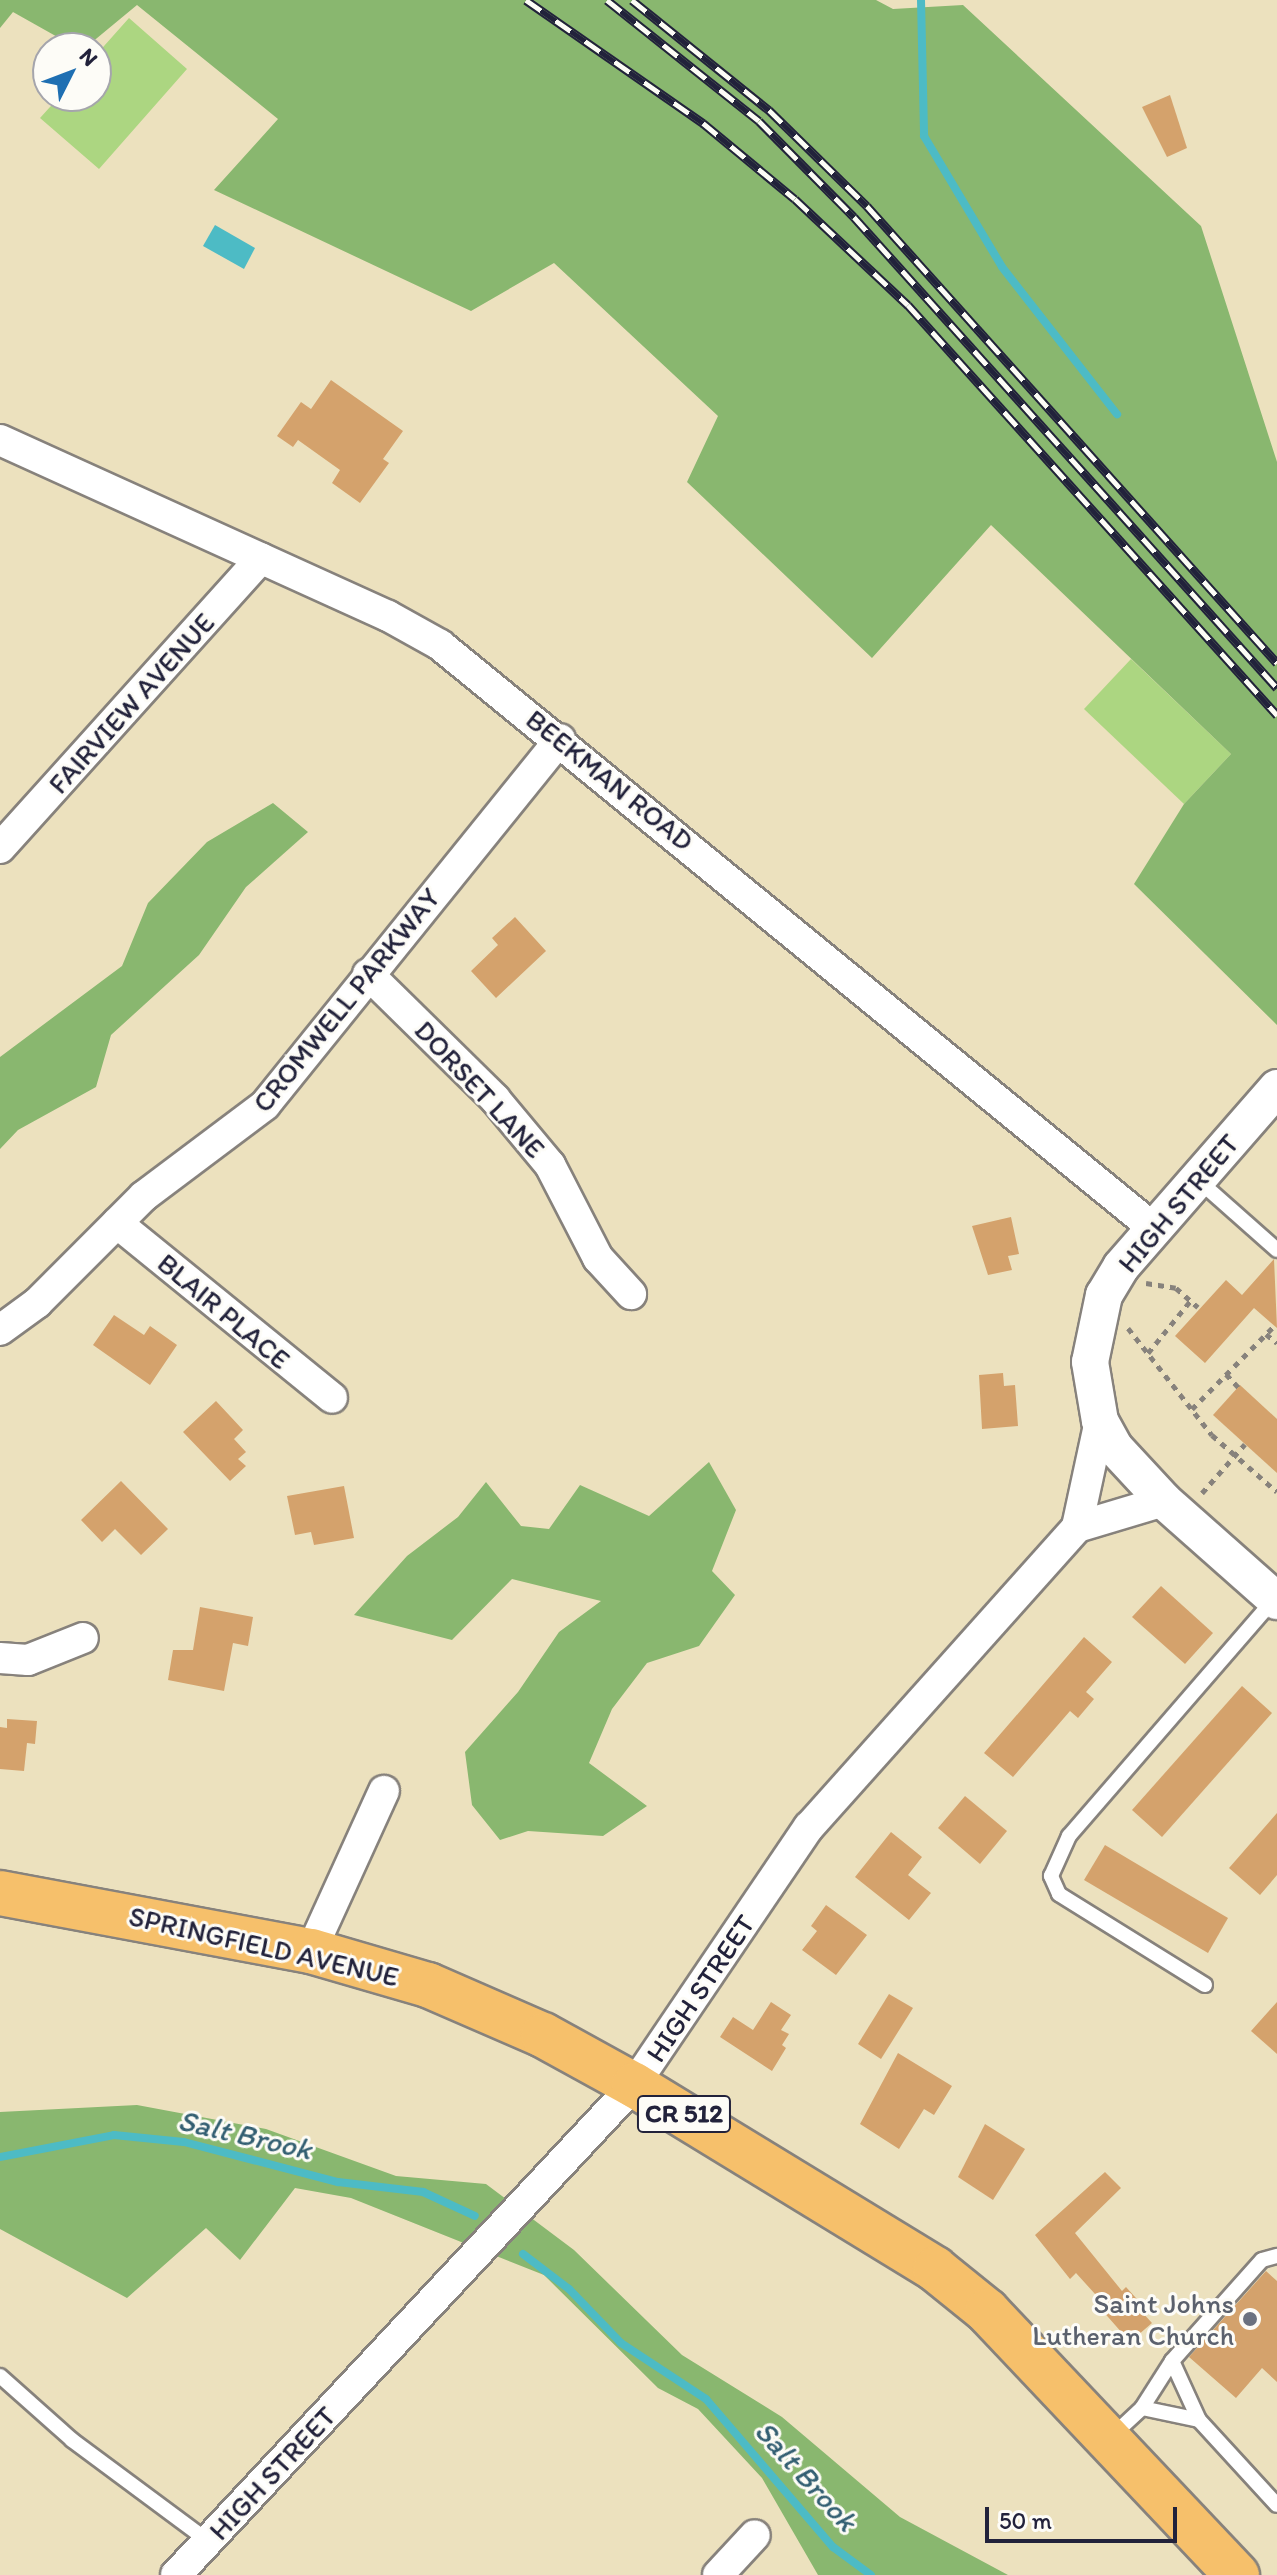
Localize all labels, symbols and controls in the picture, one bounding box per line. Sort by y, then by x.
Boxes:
north arrow [32,32,112,112]
text: N [74,42,104,71]
street label: FAIRVIEW AVENUE [41,606,221,800]
street label: BEEKMAN ROAD [520,703,700,857]
street label: CROMWELL PARKWAY [246,881,446,1119]
street label: DORSET LANE [408,1013,552,1165]
street label: HIGH STREET [1110,1127,1246,1279]
street label: BLAIR PLACE [151,1246,297,1376]
street label: SPRINGFIELD AVENUE [126,1899,402,1993]
street label: HIGH STREET [638,1908,762,2068]
road number: CR 512 [636,2092,732,2136]
water label: Salt Brook [175,2102,315,2168]
place label: Saint Johns Lutheran Church [1031,2286,1234,2352]
marker: Saint Johns Lutheran Church [1241,2310,1259,2328]
street label: HIGH STREET [202,2399,342,2547]
water label: Salt Brook [747,2413,865,2539]
scale bar [989,2491,1181,2541]
text: 50 m [999,2506,1052,2535]

